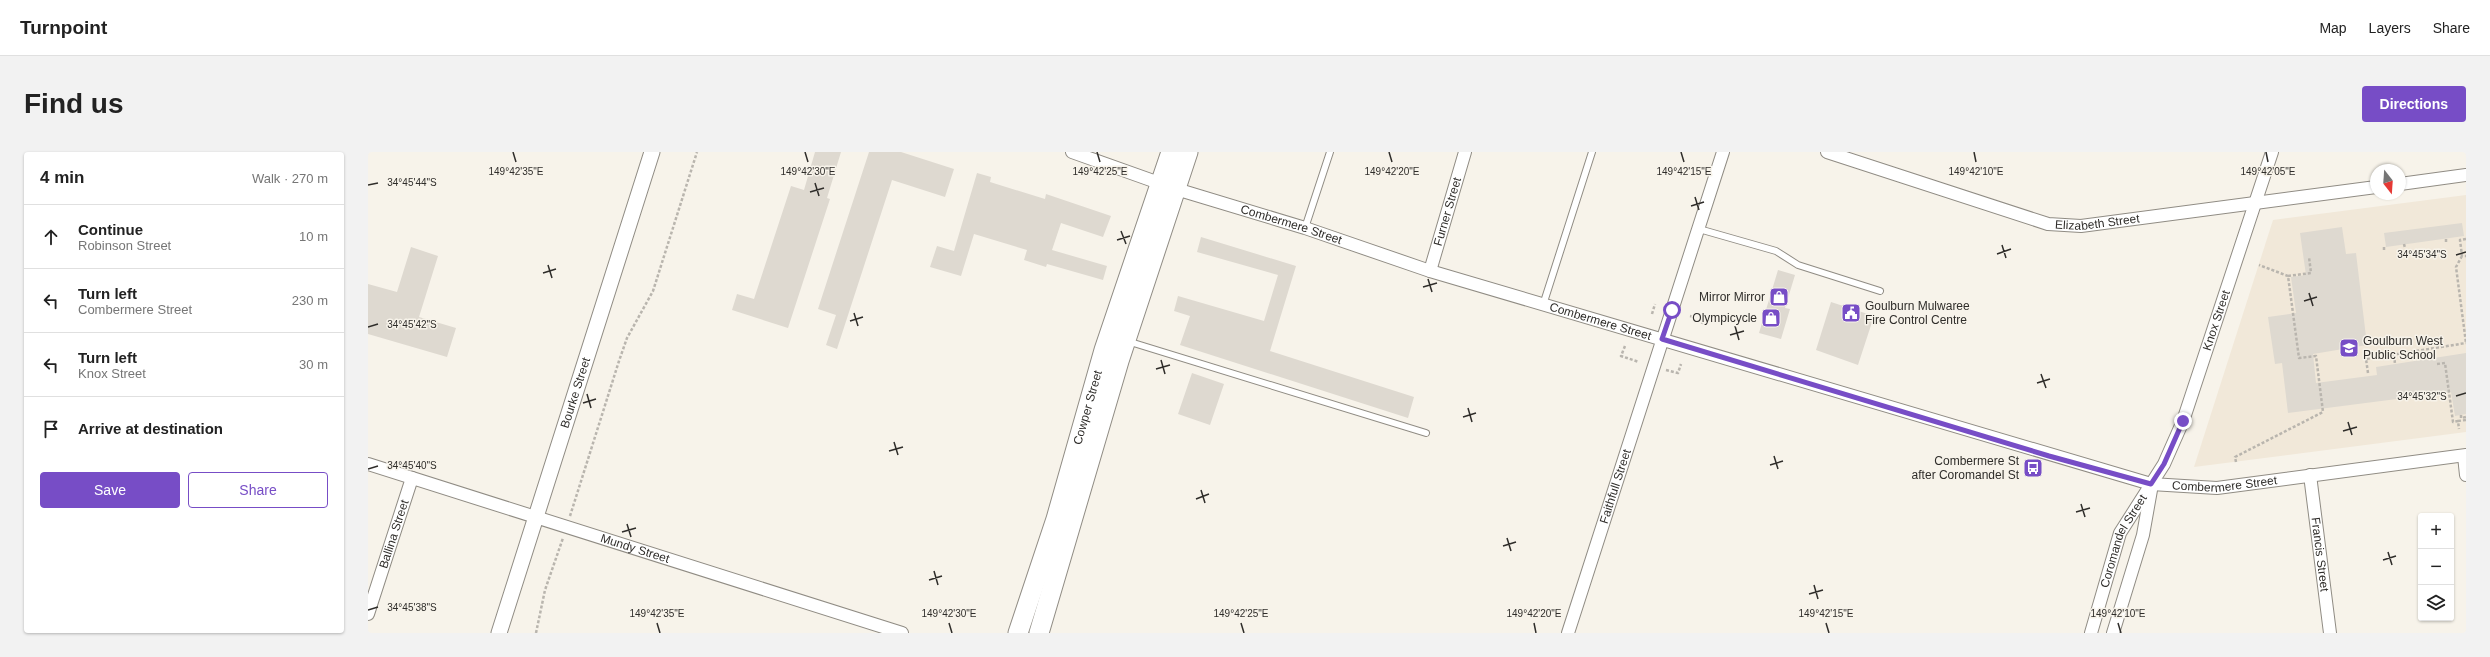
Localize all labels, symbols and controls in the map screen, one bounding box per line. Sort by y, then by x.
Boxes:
text: Turnpoint [20,17,107,38]
text: Map [2319,20,2347,36]
text: Layers [2369,20,2411,36]
text: Share [2433,20,2470,36]
button: Directions [2362,86,2466,122]
text: Find us [24,88,124,119]
north arrow [2370,164,2406,200]
text: 149°42'35"E [488,166,544,177]
text: 149°42'30"E [780,166,836,177]
text: 149°42'25"E [1072,166,1128,177]
text: 149°42'20"E [1364,166,1420,177]
text: 149°42'15"E [1656,166,1712,177]
text: 149°42'10"E [1948,166,2004,177]
text: 149°42'05"E [2240,166,2296,177]
text: 4 min [40,168,84,187]
text: Walk · 270 m [252,171,328,186]
street label: Furner Street [1431,175,1464,247]
text: 34°45'44"S [387,177,437,188]
street label: Combermere Street [1239,202,1344,247]
street label: Elizabeth Street [2055,211,2141,233]
text: Continue [78,221,143,238]
icon: ahead [40,226,62,248]
text: 10 m [299,229,328,244]
text: Robinson Street [78,238,171,253]
text: 34°45'34"S [2397,249,2447,260]
text: Turn left [78,285,137,302]
shop icon: Mirror Mirror [1768,286,1790,308]
street label: Knox Street [2200,288,2233,352]
icon: left [40,290,62,312]
place label: Mirror Mirror [1699,290,1765,304]
text: 230 m [292,293,328,308]
place label: Goulburn Mulwaree Fire Control Centre [1865,299,1970,327]
street label: Combermere Street [1548,300,1654,343]
route start [1663,301,1681,319]
text: Combermere Street [78,302,192,317]
public building icon: Goulburn Mulwaree Fire Control Centre [1840,302,1862,324]
shop icon: Olympicycle [1760,307,1782,329]
place label: Olympicycle [1692,311,1757,325]
text: 34°45'42"S [387,319,437,330]
place label: Goulburn West Public School [2363,334,2443,362]
school or university icon: Goulburn West Public School [2338,337,2360,359]
text: Turn left [78,349,137,366]
icon: left [40,354,62,376]
street label: Bourke Street [558,355,593,430]
text: 30 m [299,357,328,372]
text: Knox Street [78,366,146,381]
street label: Cowper Street [1070,368,1105,446]
text: 34°45'32"S [2397,391,2447,402]
route end [2174,412,2192,430]
icon: arrive [40,418,62,440]
text: Arrive at destination [78,420,223,437]
street label: Faithfull Street [1597,447,1634,525]
place label: Combermere St after Coromandel St [1912,454,2020,482]
bus stop icon: Combermere St after Coromandel St [2022,457,2044,479]
text: 34°45'40"S [387,460,437,471]
button: Save [40,472,180,508]
button: Share [188,472,328,508]
street label: Combermere Street [2172,473,2279,495]
street label: Coromandel Street [2098,491,2150,589]
street label: Ballina Street [376,497,412,570]
map controls [2418,513,2454,621]
button: + [2418,513,2454,549]
street label: Francis Street [2308,516,2332,593]
street label: Mundy Street [599,531,672,566]
button: − [2418,549,2454,585]
button: layers [2418,585,2454,621]
text: 34°45'38"S [387,602,437,613]
text: 149°42'35"E [629,608,685,619]
text: 149°42'30"E [921,608,977,619]
text: 149°42'25"E [1213,608,1269,619]
text: 149°42'20"E [1506,608,1562,619]
text: 149°42'15"E [1798,608,1854,619]
text: 149°42'10"E [2090,608,2146,619]

